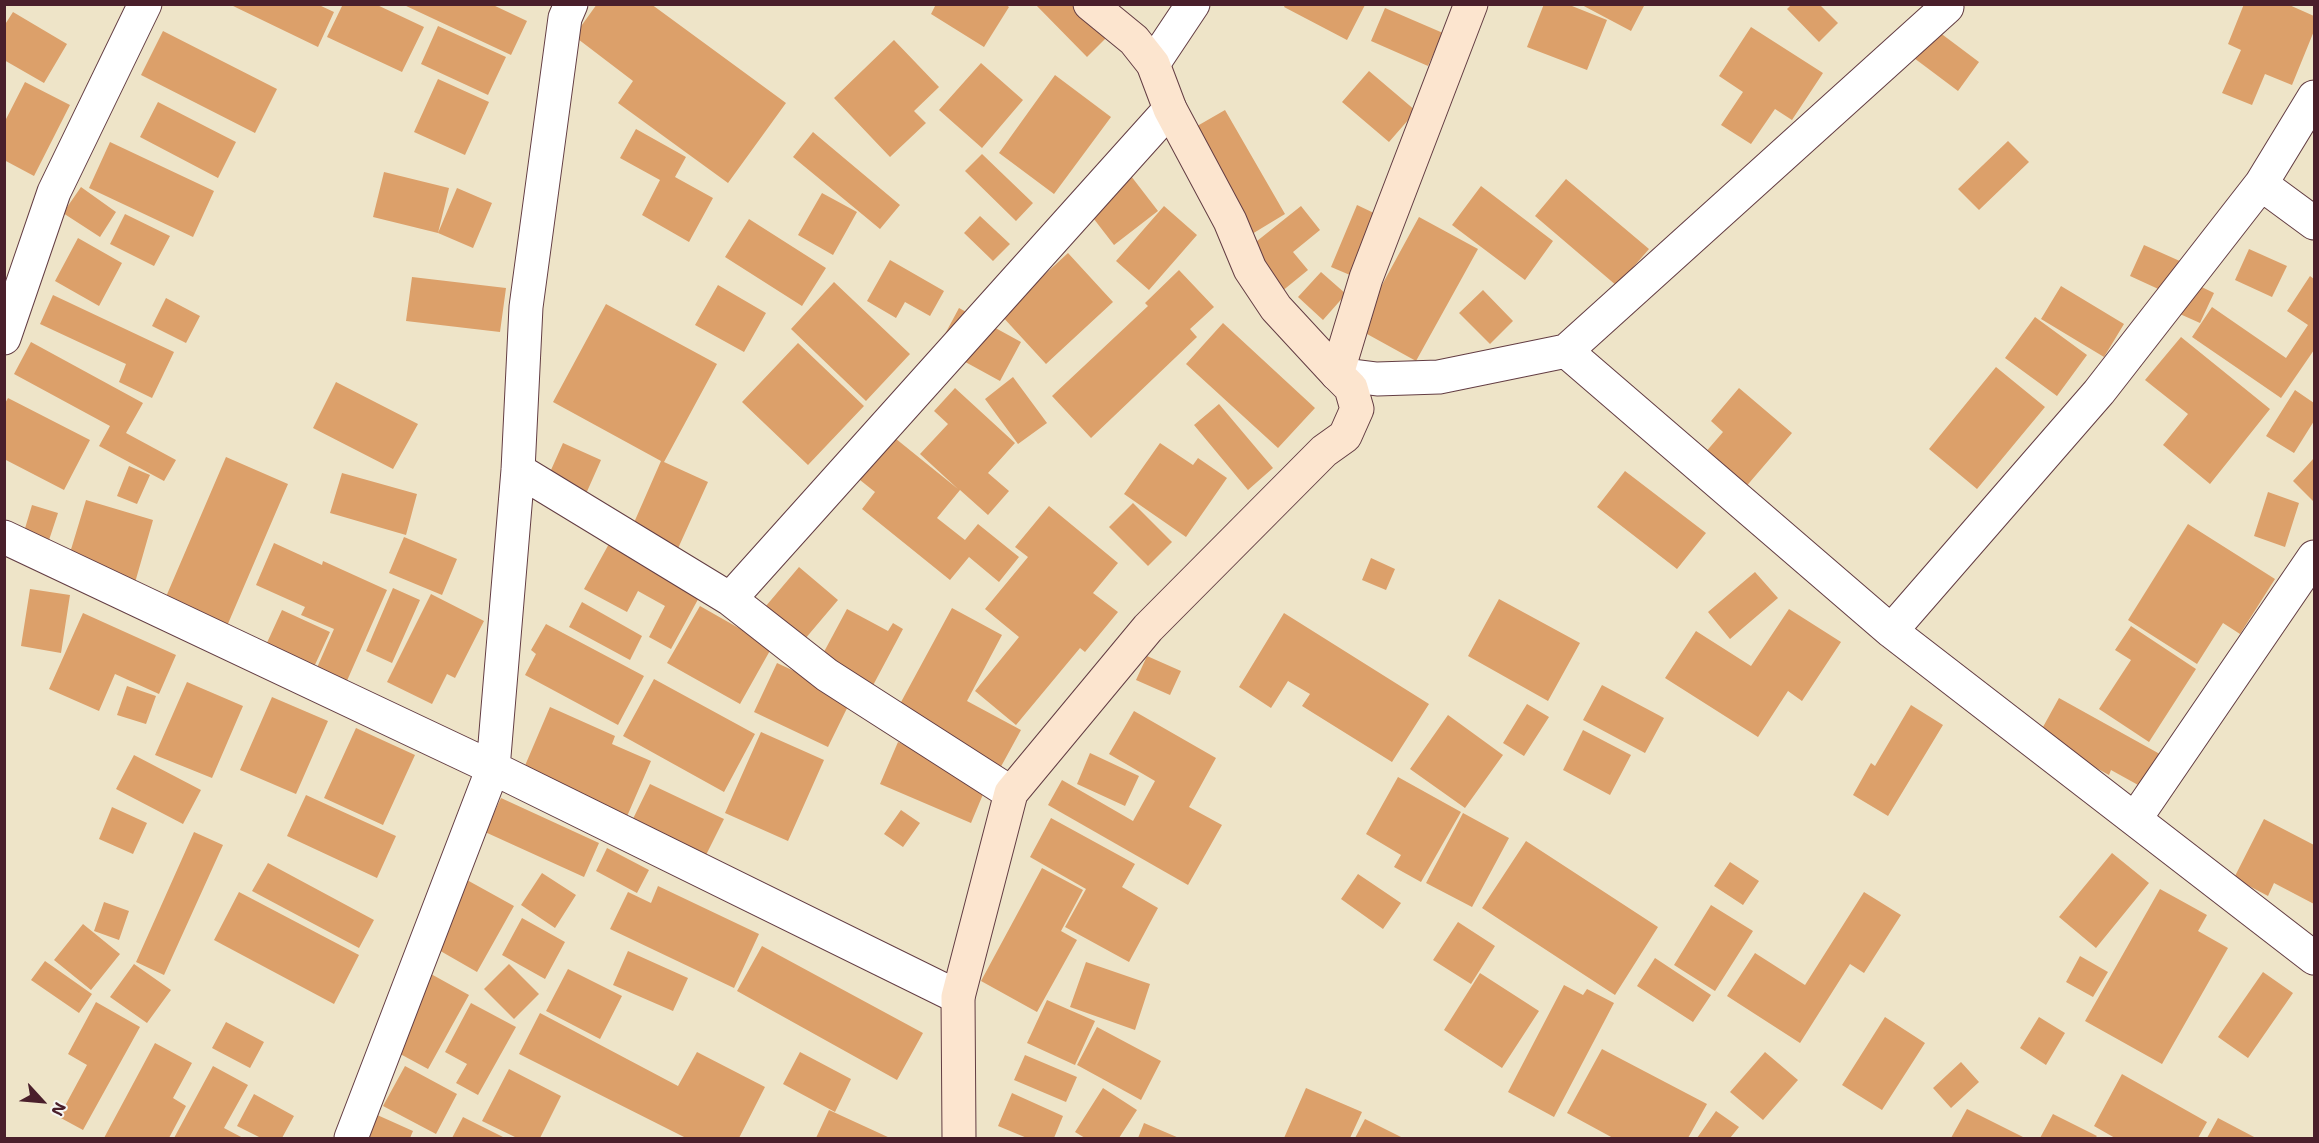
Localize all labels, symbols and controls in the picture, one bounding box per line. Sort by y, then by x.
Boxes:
north arrow [12,1071,72,1131]
text: N [46,1099,71,1119]

